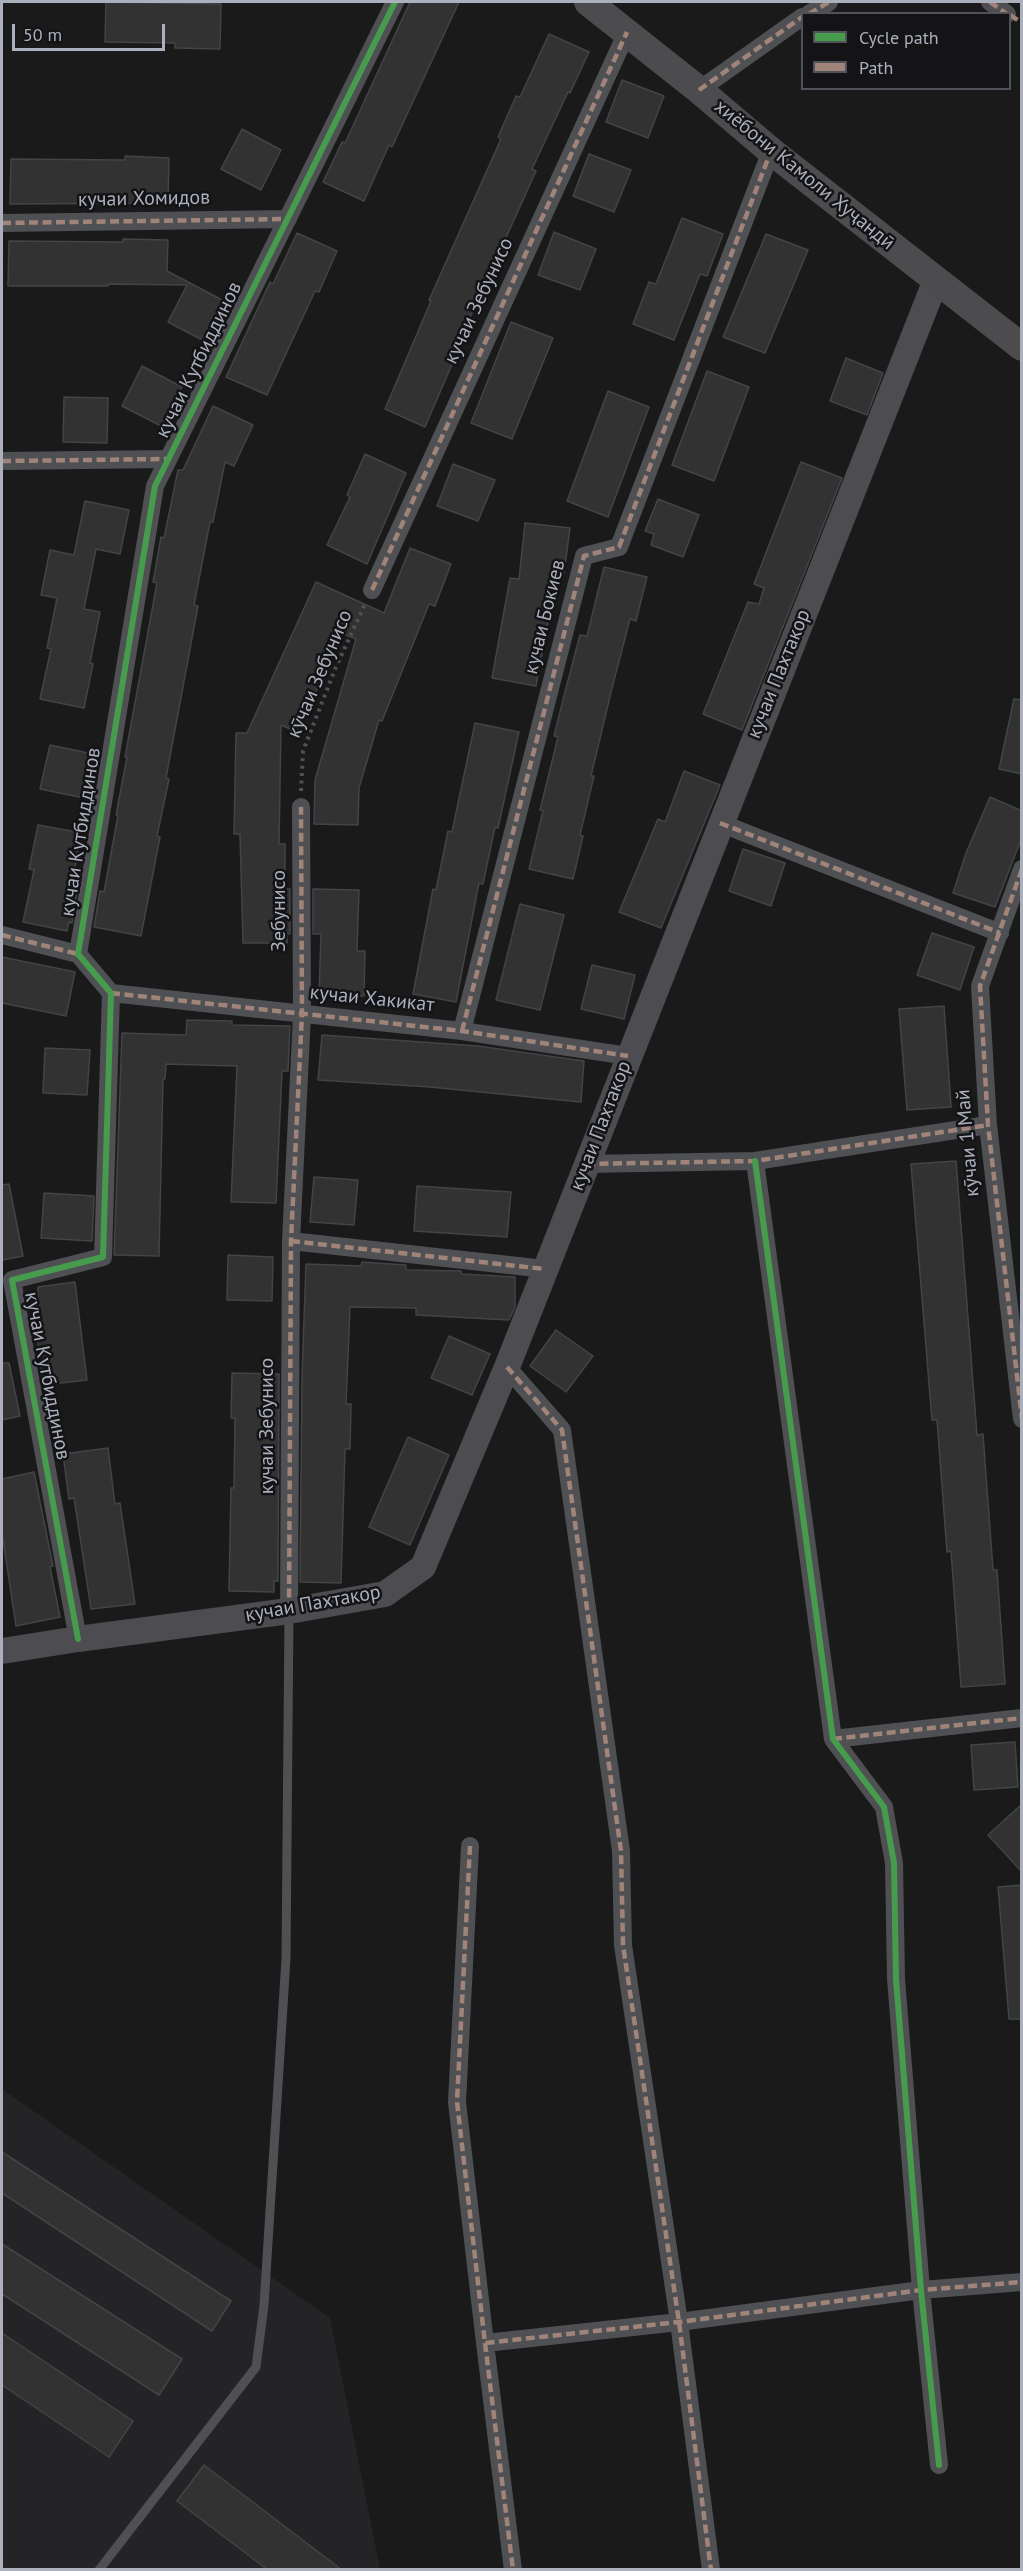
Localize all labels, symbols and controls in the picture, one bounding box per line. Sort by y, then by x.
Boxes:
scale bar [15,12,168,50]
legend [801,12,1011,90]
text: 50 m [23,23,62,46]
text: Cycle path [859,26,939,49]
text: Path [859,56,893,79]
street label: хиёбони Камоли Хуҷандӣ [709,95,899,255]
street label: кучаи Хомидов [78,186,210,212]
street label: кучаи Зебунисо [439,234,519,368]
street label: кучаи Кутбиддинов [151,278,247,442]
street label: кучаи Бокиев [519,557,571,677]
street label: кӯчаи Зебунисо [282,606,358,742]
street label: кучаи Пахтакор [742,606,816,742]
street label: кучаи Кутбиддинов [56,746,106,918]
street label: Зебунисо [267,870,291,952]
street label: кучаи Хакикат [309,981,435,1017]
street label: кучаи Пахтакор [565,1058,637,1194]
street label: кӯчаи 1 Май [951,1088,985,1198]
street label: кучаи Кутбиддинов [19,1290,75,1462]
street label: кучаи Зебунисо [255,1358,279,1494]
street label: кучаи Пахтакор [243,1580,383,1628]

